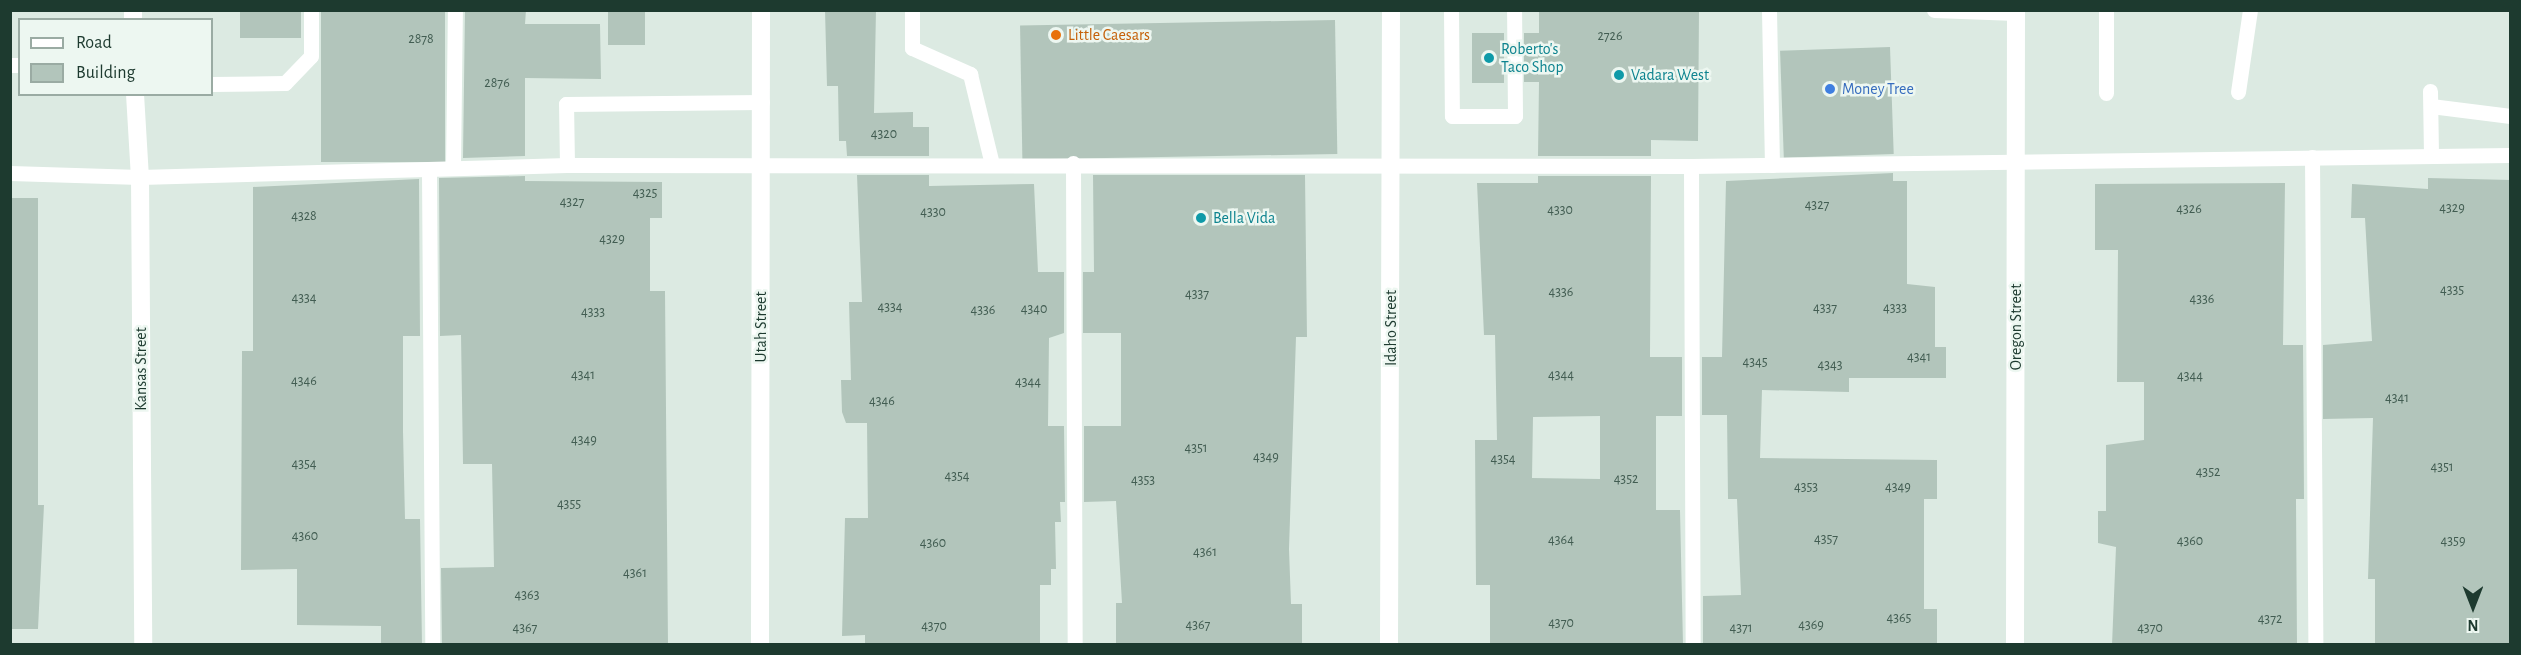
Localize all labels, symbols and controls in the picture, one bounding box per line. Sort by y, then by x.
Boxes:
legend [18,18,213,96]
place label: Little Caesars [1068,25,1150,45]
marker: Little Caesars [1049,28,1063,42]
house number: 2726 [1597,28,1623,44]
house number: 2878 [408,31,434,47]
text: Road [76,34,112,52]
place label: Roberto's Taco Shop [1501,39,1564,77]
marker: Roberto's Taco Shop [1482,51,1496,65]
text: Building [76,64,135,82]
place label: Vadara West [1631,65,1709,85]
marker: Vadara West [1612,68,1626,82]
house number: 2876 [484,75,510,91]
place label: Money Tree [1842,79,1914,99]
marker: Money Tree [1823,82,1837,96]
house number: 4320 [871,126,897,142]
house number: 4325 [633,185,657,201]
house number: 4327 [560,194,584,210]
house number: 4327 [1805,197,1829,213]
house number: 4329 [2439,200,2465,216]
house number: 4326 [2176,201,2202,217]
house number: 4330 [1547,202,1573,218]
house number: 4330 [920,204,946,220]
house number: 4328 [291,208,317,224]
place label: Bella Vida [1213,208,1275,228]
marker: Bella Vida [1194,211,1208,225]
house number: 4329 [599,231,625,247]
house number: 4335 [2440,282,2464,298]
house number: 4336 [1549,284,1573,300]
street label: Oregon Street [2006,284,2026,370]
house number: 4337 [1185,286,1209,302]
house number: 4334 [291,290,317,306]
street label: Idaho Street [1381,290,1401,366]
street label: Utah Street [751,291,771,363]
house number: 4336 [2190,291,2214,307]
house number: 4334 [877,299,903,315]
house number: 4337 [1813,300,1837,316]
house number: 4333 [1883,300,1907,316]
house number: 4340 [1021,301,1047,317]
house number: 4336 [971,302,995,318]
house number: 4333 [581,304,605,320]
street label: Kansas Street [131,327,151,411]
house number: 4341 [1907,349,1931,365]
house number: 4345 [1742,354,1768,370]
house number: 4343 [1817,357,1843,373]
house number: 4341 [571,367,595,383]
house number: 4344 [1548,367,1574,383]
house number: 4344 [2177,368,2203,384]
house number: 4346 [291,373,317,389]
house number: 4344 [1015,374,1041,390]
house number: 4341 [2385,390,2409,406]
house number: 4346 [869,393,895,409]
house number: 4349 [571,432,597,448]
house number: 4351 [1184,440,1208,456]
house number: 4349 [1253,449,1279,465]
house number: 4354 [1490,451,1516,467]
house number: 4354 [291,456,317,472]
house number: 4351 [2430,459,2454,475]
house number: 4352 [2196,464,2220,480]
house number: 4354 [944,468,970,484]
house number: 4352 [1614,471,1638,487]
house number: 4353 [1131,472,1155,488]
house number: 4353 [1794,479,1818,495]
house number: 4349 [1885,479,1911,495]
house number: 4355 [557,496,581,512]
house number: 4360 [292,528,318,544]
house number: 4357 [1814,531,1838,547]
house number: 4364 [1548,532,1574,548]
house number: 4360 [2177,533,2203,549]
house number: 4359 [2441,533,2465,549]
house number: 4360 [920,535,946,551]
house number: 4361 [1193,544,1217,560]
house number: 4361 [623,565,647,581]
north arrow [2443,577,2503,637]
house number: 4363 [515,587,539,603]
house number: 4365 [1887,610,1911,626]
house number: 4372 [2258,611,2282,627]
house number: 4370 [1548,615,1574,631]
house number: 4367 [1186,617,1210,633]
house number: 4369 [1798,617,1824,633]
text: N [2467,617,2479,633]
house number: 4370 [921,618,947,634]
house number: 4367 [513,620,537,636]
house number: 4371 [1729,620,1753,636]
house number: 4370 [2137,620,2163,636]

